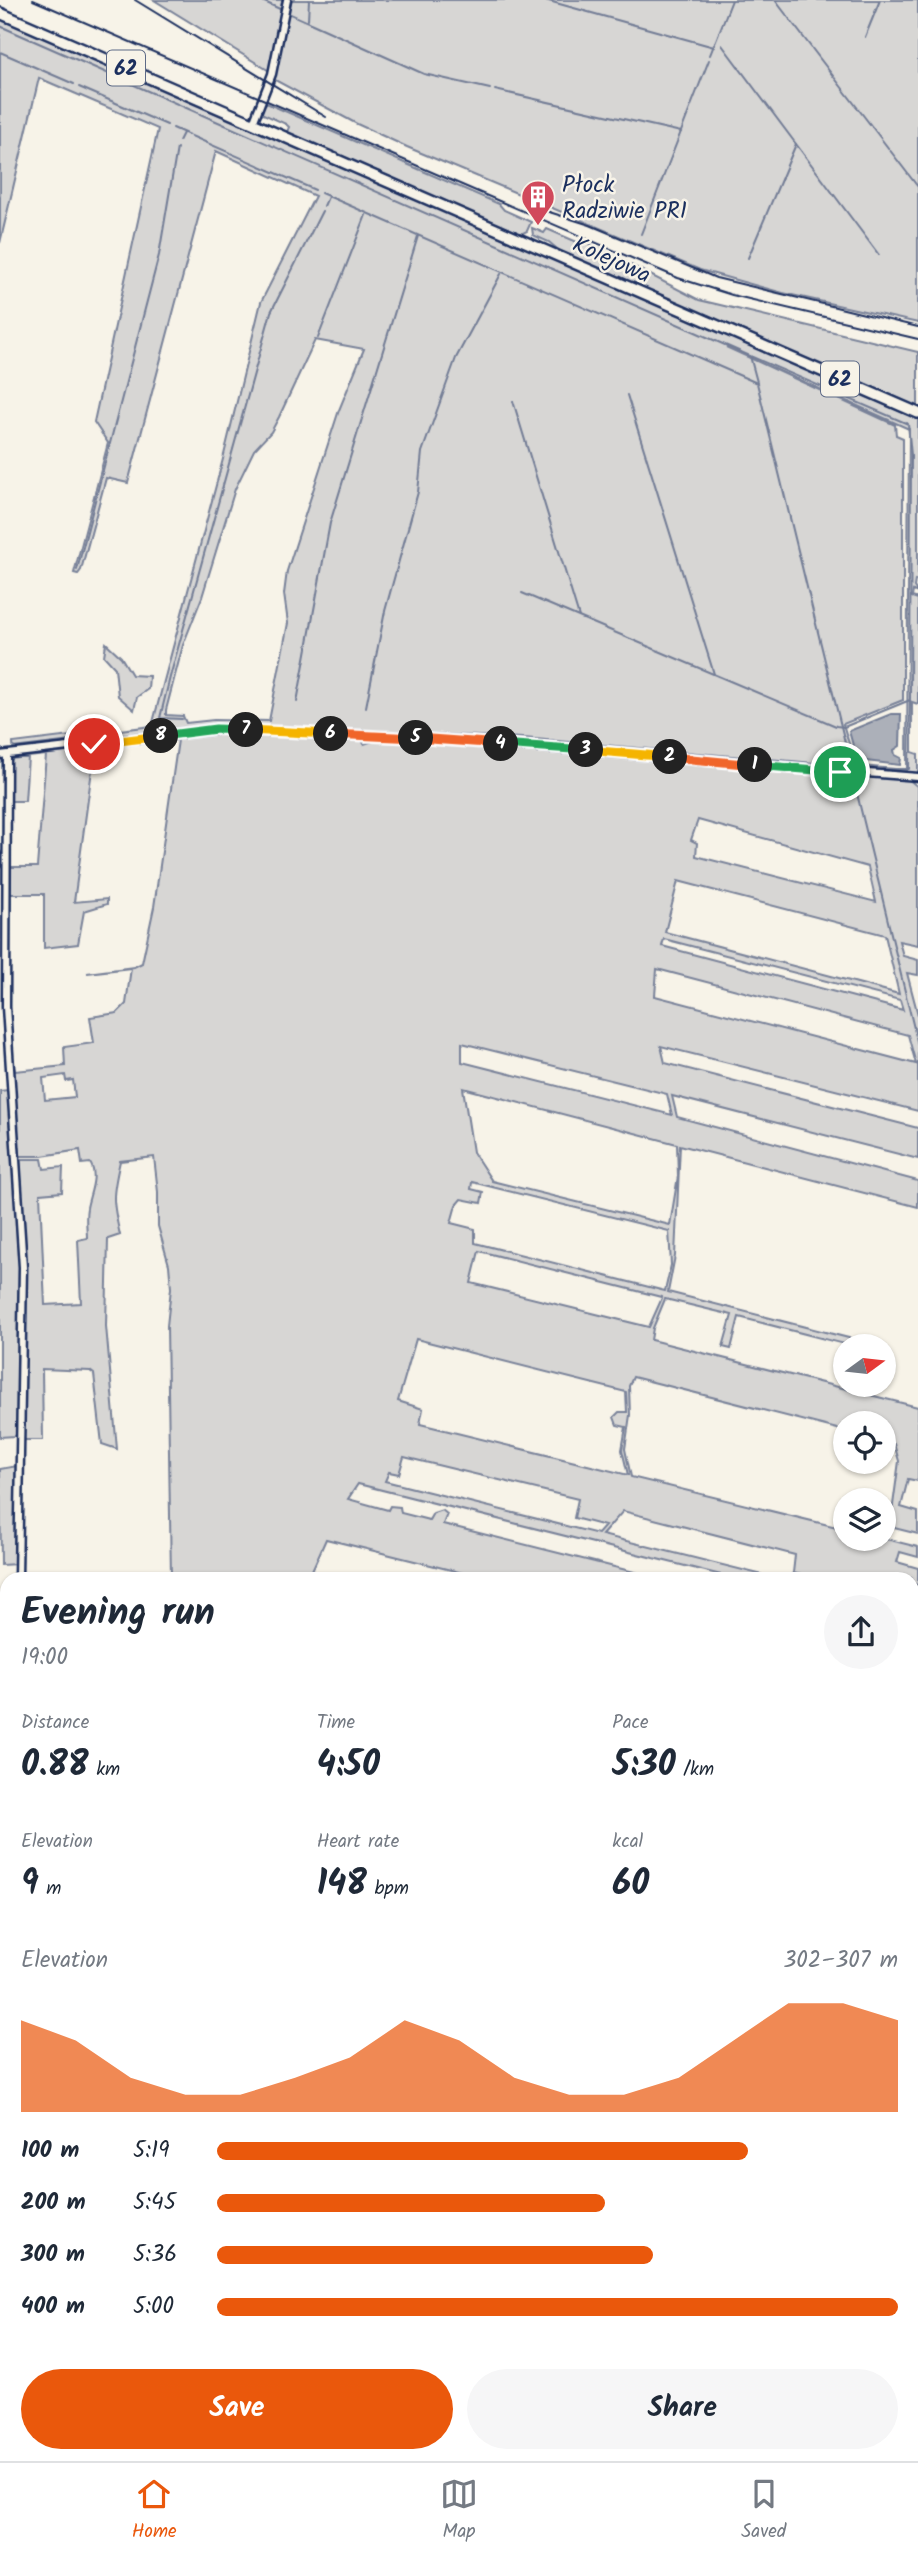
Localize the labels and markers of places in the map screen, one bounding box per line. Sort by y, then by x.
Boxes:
place label: Płock Radziwie PR1 [562,168,687,230]
building icon: Płock Radziwie PR1 [519,178,557,227]
pin: 7 [229,712,264,748]
pin [64,714,124,774]
pin: 6 [314,716,348,752]
pin: 8 [144,718,178,754]
pin: 5 [398,720,434,756]
pin: 4 [484,726,518,762]
pin: 3 [568,732,604,768]
pin: 2 [652,740,688,774]
pin [810,742,870,802]
pin: 1 [738,748,772,782]

